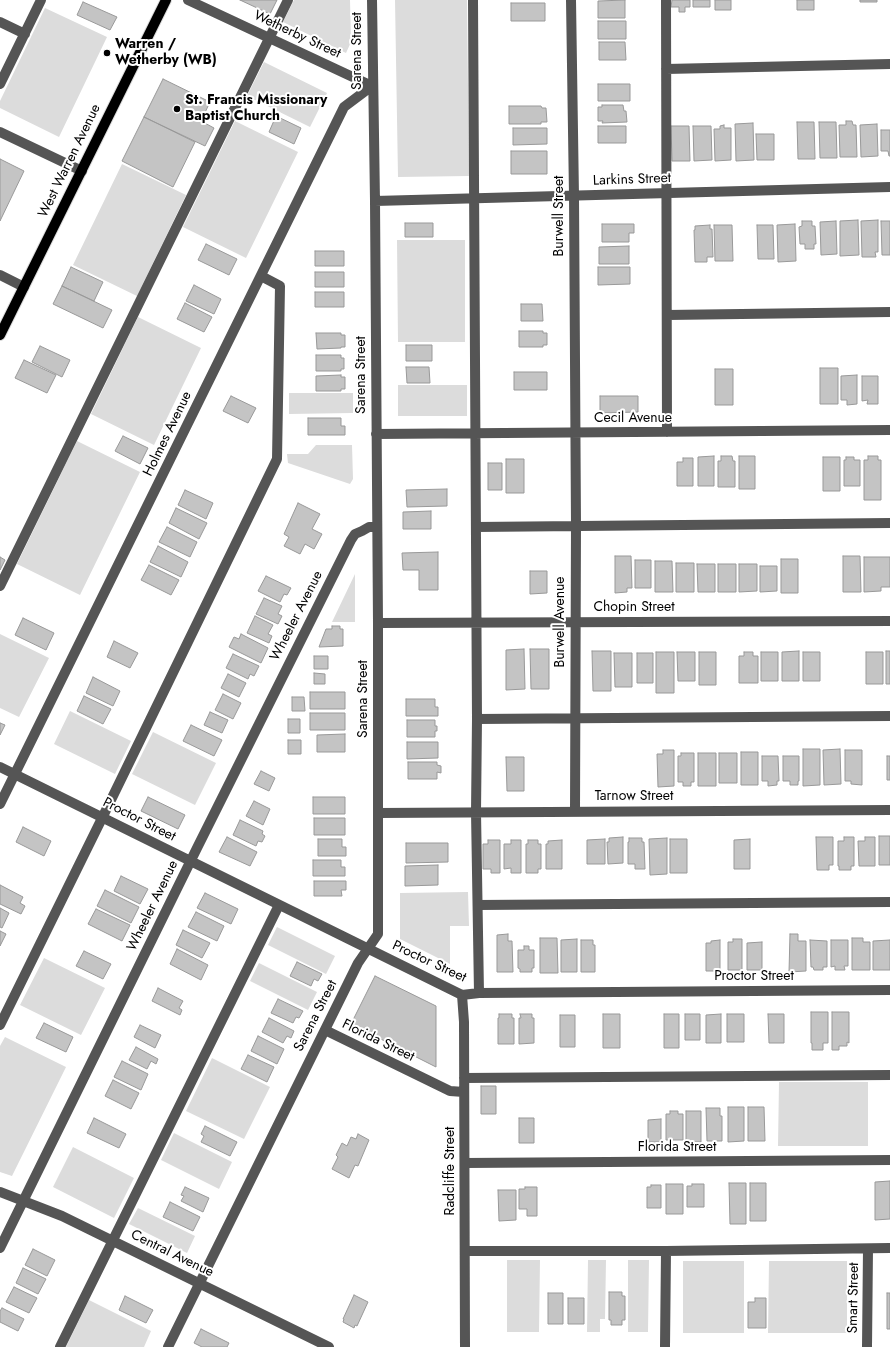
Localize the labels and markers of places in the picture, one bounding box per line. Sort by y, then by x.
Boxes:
place label: Warren / Wetherby (WB) [115,37,217,70]
marker: Warren / Wetherby (WB) [102,48,112,58]
place label: St. Francis Missionary Baptist Church [185,93,327,126]
marker: St. Francis Missionary Baptist Church [172,104,182,114]

